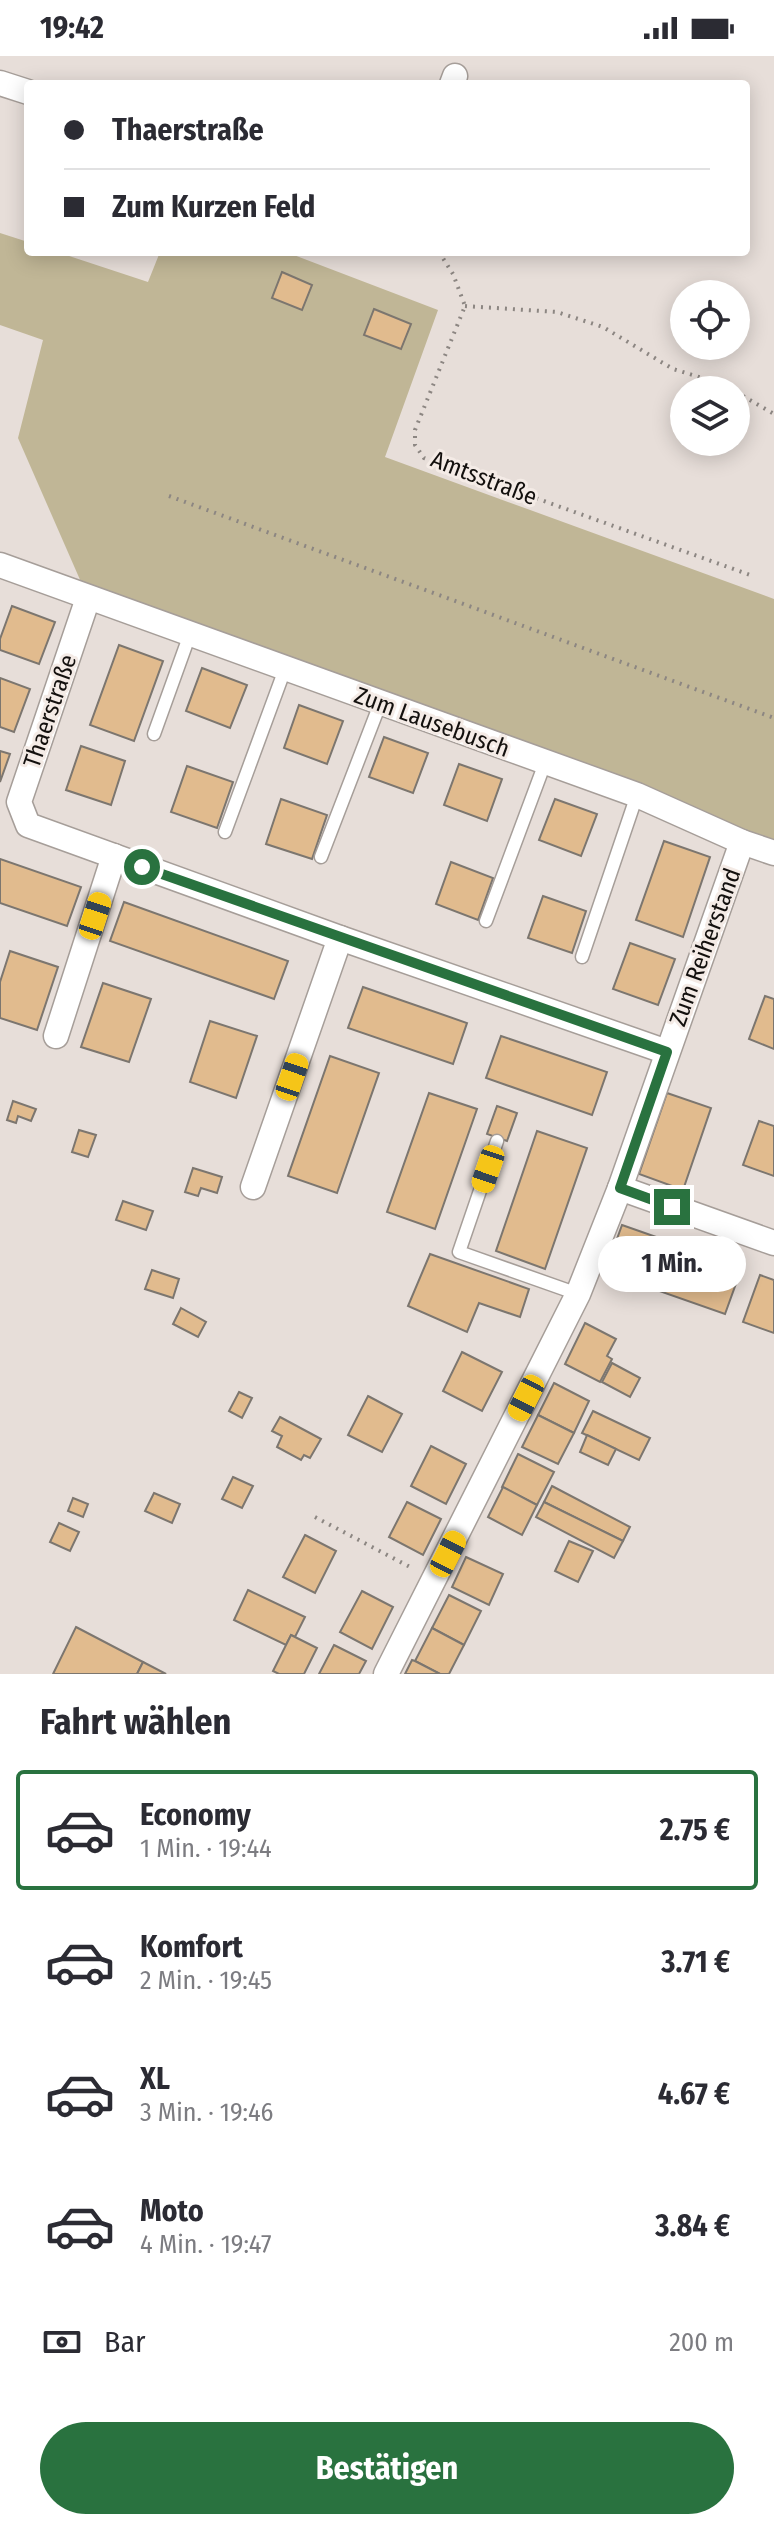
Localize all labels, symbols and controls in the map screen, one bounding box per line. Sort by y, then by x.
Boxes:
text: 19:42 [40,10,104,46]
text: Thaerstraße [112,112,264,148]
text: Zum Kurzen Feld [112,189,315,225]
map controls [670,280,750,456]
button: locate [670,280,750,360]
button: layers [670,376,750,456]
street label: Amtsstraße [427,445,541,511]
street label: Thaerstraße [18,651,82,771]
street label: Zum Lausebusch [351,681,513,763]
route start [124,849,160,885]
street label: Zum Reiherstand [663,864,747,1030]
car [76,889,114,943]
car [273,1050,311,1104]
car [469,1142,507,1196]
route end [654,1189,690,1225]
callout: 1 Min. [598,1235,746,1291]
text: 1 Min. [641,1248,703,1279]
car [504,1371,548,1425]
car [426,1527,470,1581]
text: Fahrt wählen [40,1700,231,1744]
icon: car [44,1794,116,1866]
text: Economy [140,1797,251,1833]
text: 2.75 € [660,1812,730,1848]
text: 1 Min. · 19:44 [140,1833,272,1864]
icon: car [44,1926,116,1998]
text: Komfort [140,1929,243,1965]
text: 3.71 € [661,1944,730,1980]
text: 2 Min. · 19:45 [140,1965,272,1996]
icon: car [44,2058,116,2130]
text: XL [140,2061,170,2097]
text: 4.67 € [658,2076,730,2112]
text: 3 Min. · 19:46 [140,2097,273,2128]
icon: car [44,2190,116,2262]
text: Moto [140,2193,204,2229]
text: 3.84 € [655,2208,730,2244]
text: 4 Min. · 19:47 [140,2229,271,2260]
icon: cash [40,2320,84,2364]
text: Bar [104,2324,146,2360]
text: 200 m [669,2327,734,2358]
button: Bestätigen [40,2422,734,2514]

